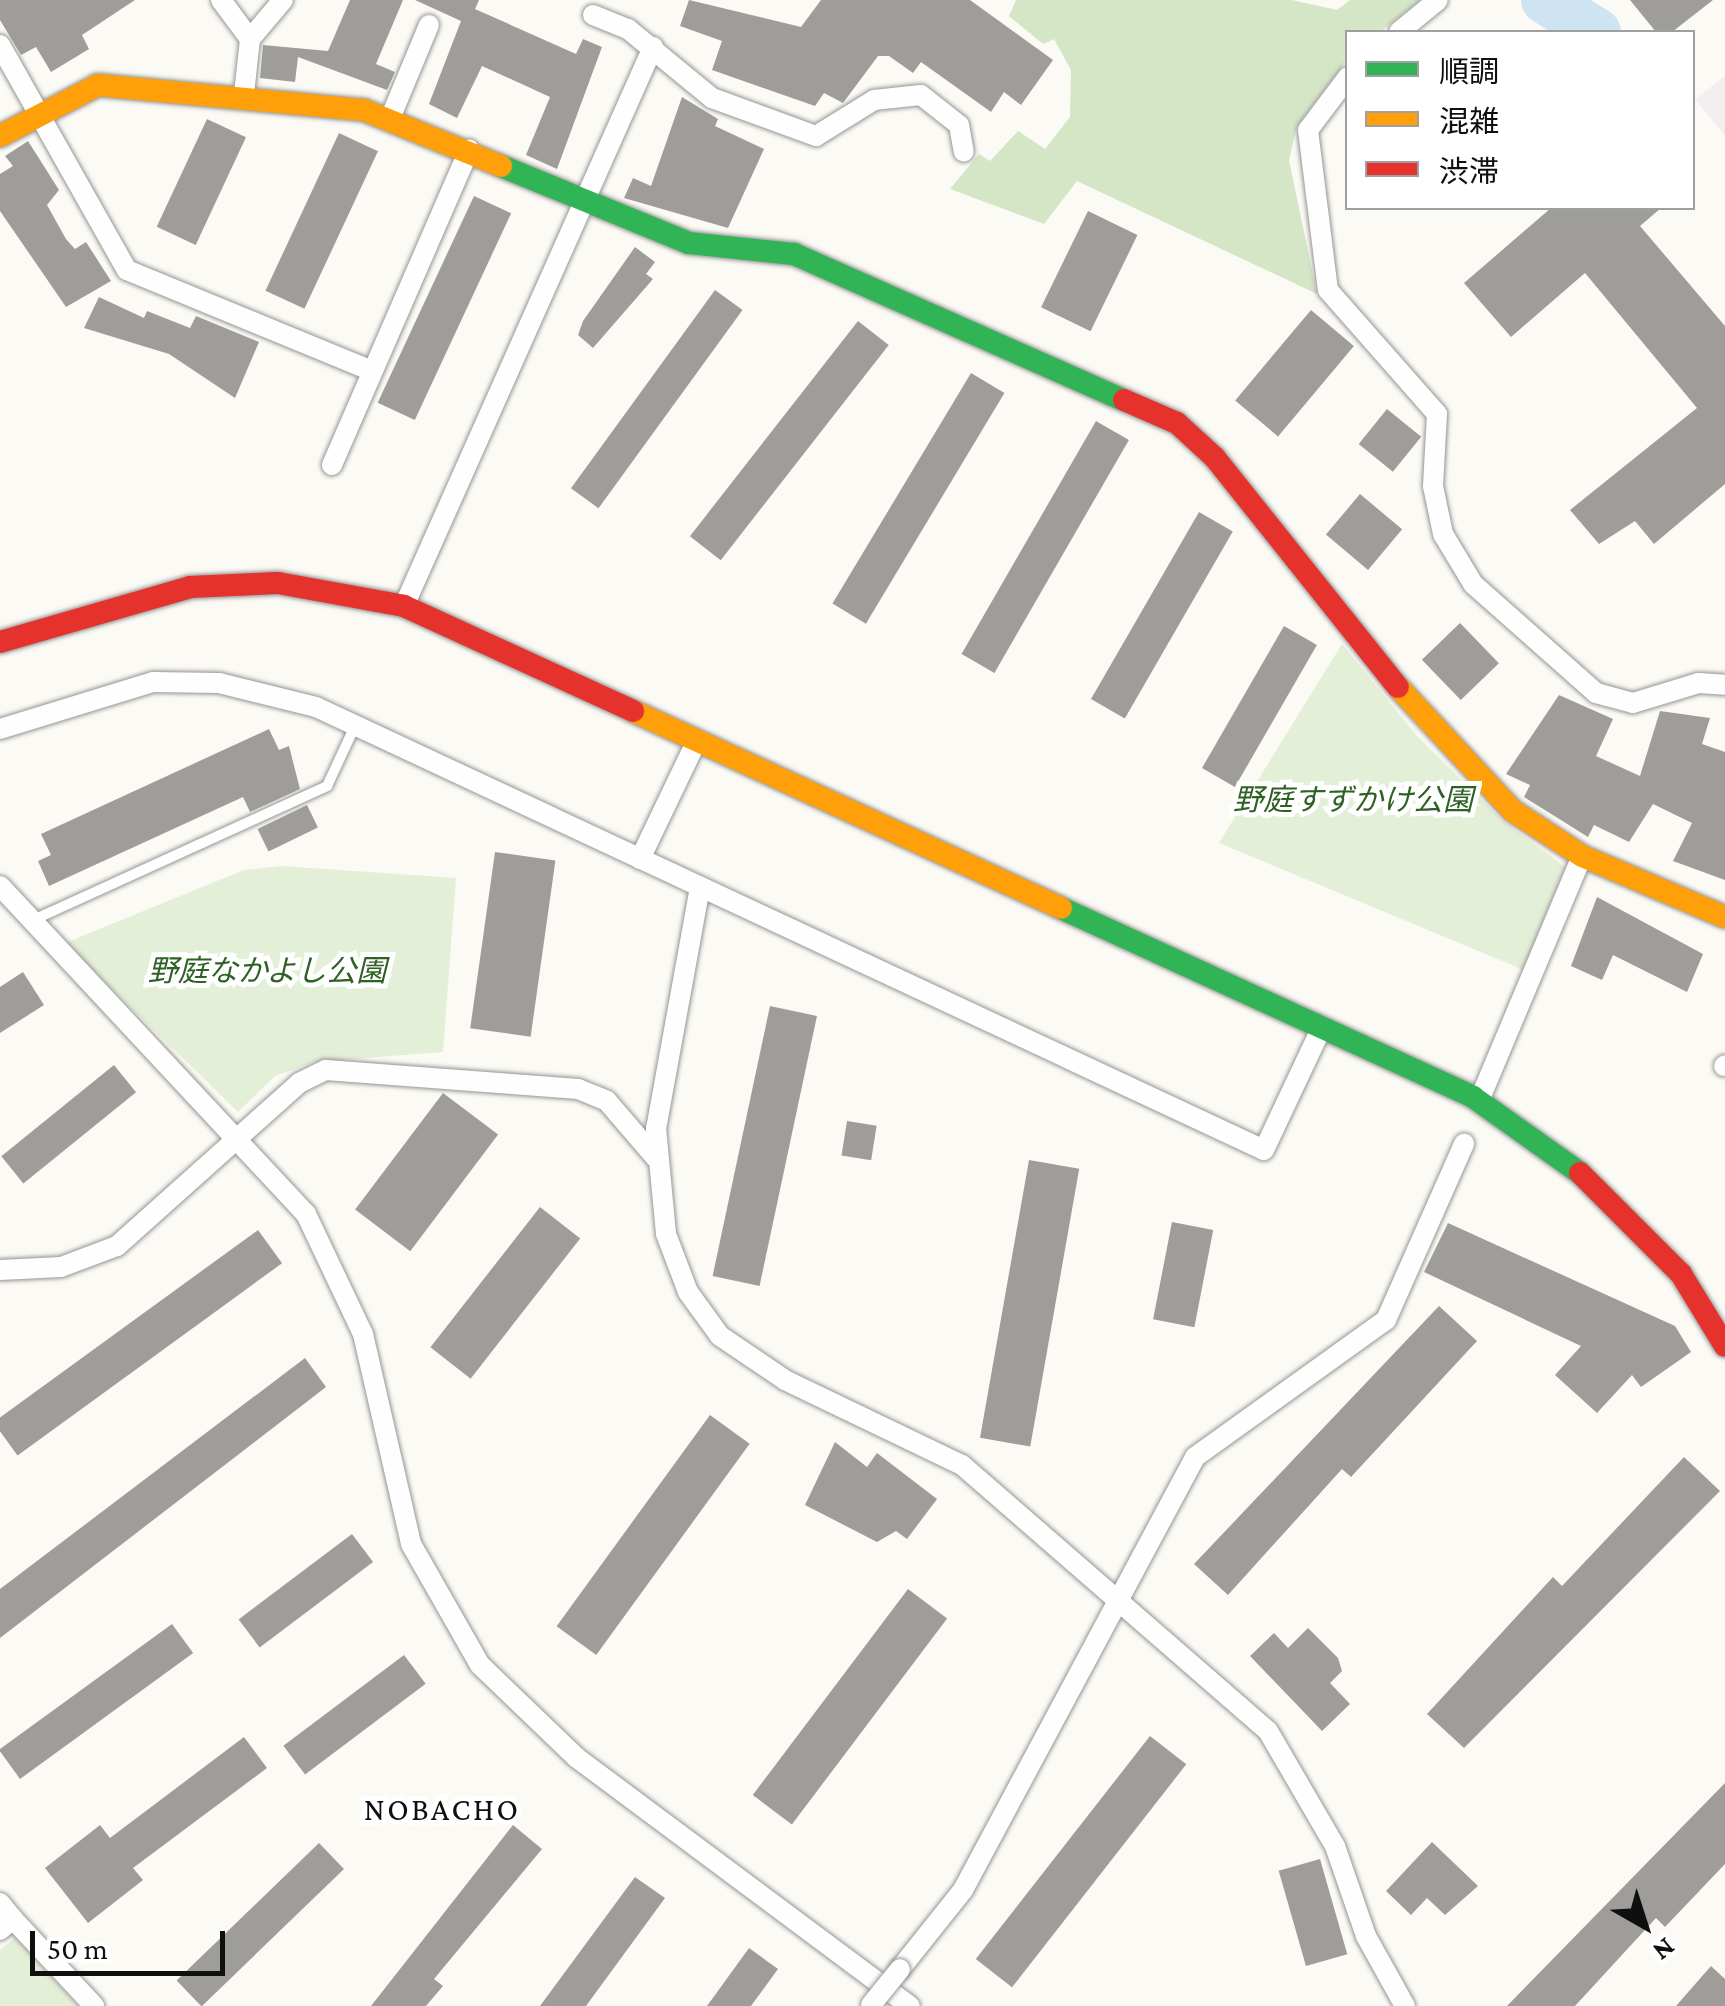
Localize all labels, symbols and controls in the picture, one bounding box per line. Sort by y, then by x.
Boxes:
legend [1345,30,1695,210]
text: 順調 [1439,55,1499,88]
text: 混雑 [1439,105,1499,138]
text: 渋滞 [1439,155,1499,188]
park label: 野庭すずかけ公園 [1233,782,1473,818]
park label: 野庭なかよし公園 [147,953,387,989]
district label: NOBACHO [364,1790,520,1828]
north arrow [1595,1876,1695,1976]
scale bar [35,1911,230,1973]
text: 50 m [47,1932,108,1965]
text: N [1647,1932,1681,1968]

